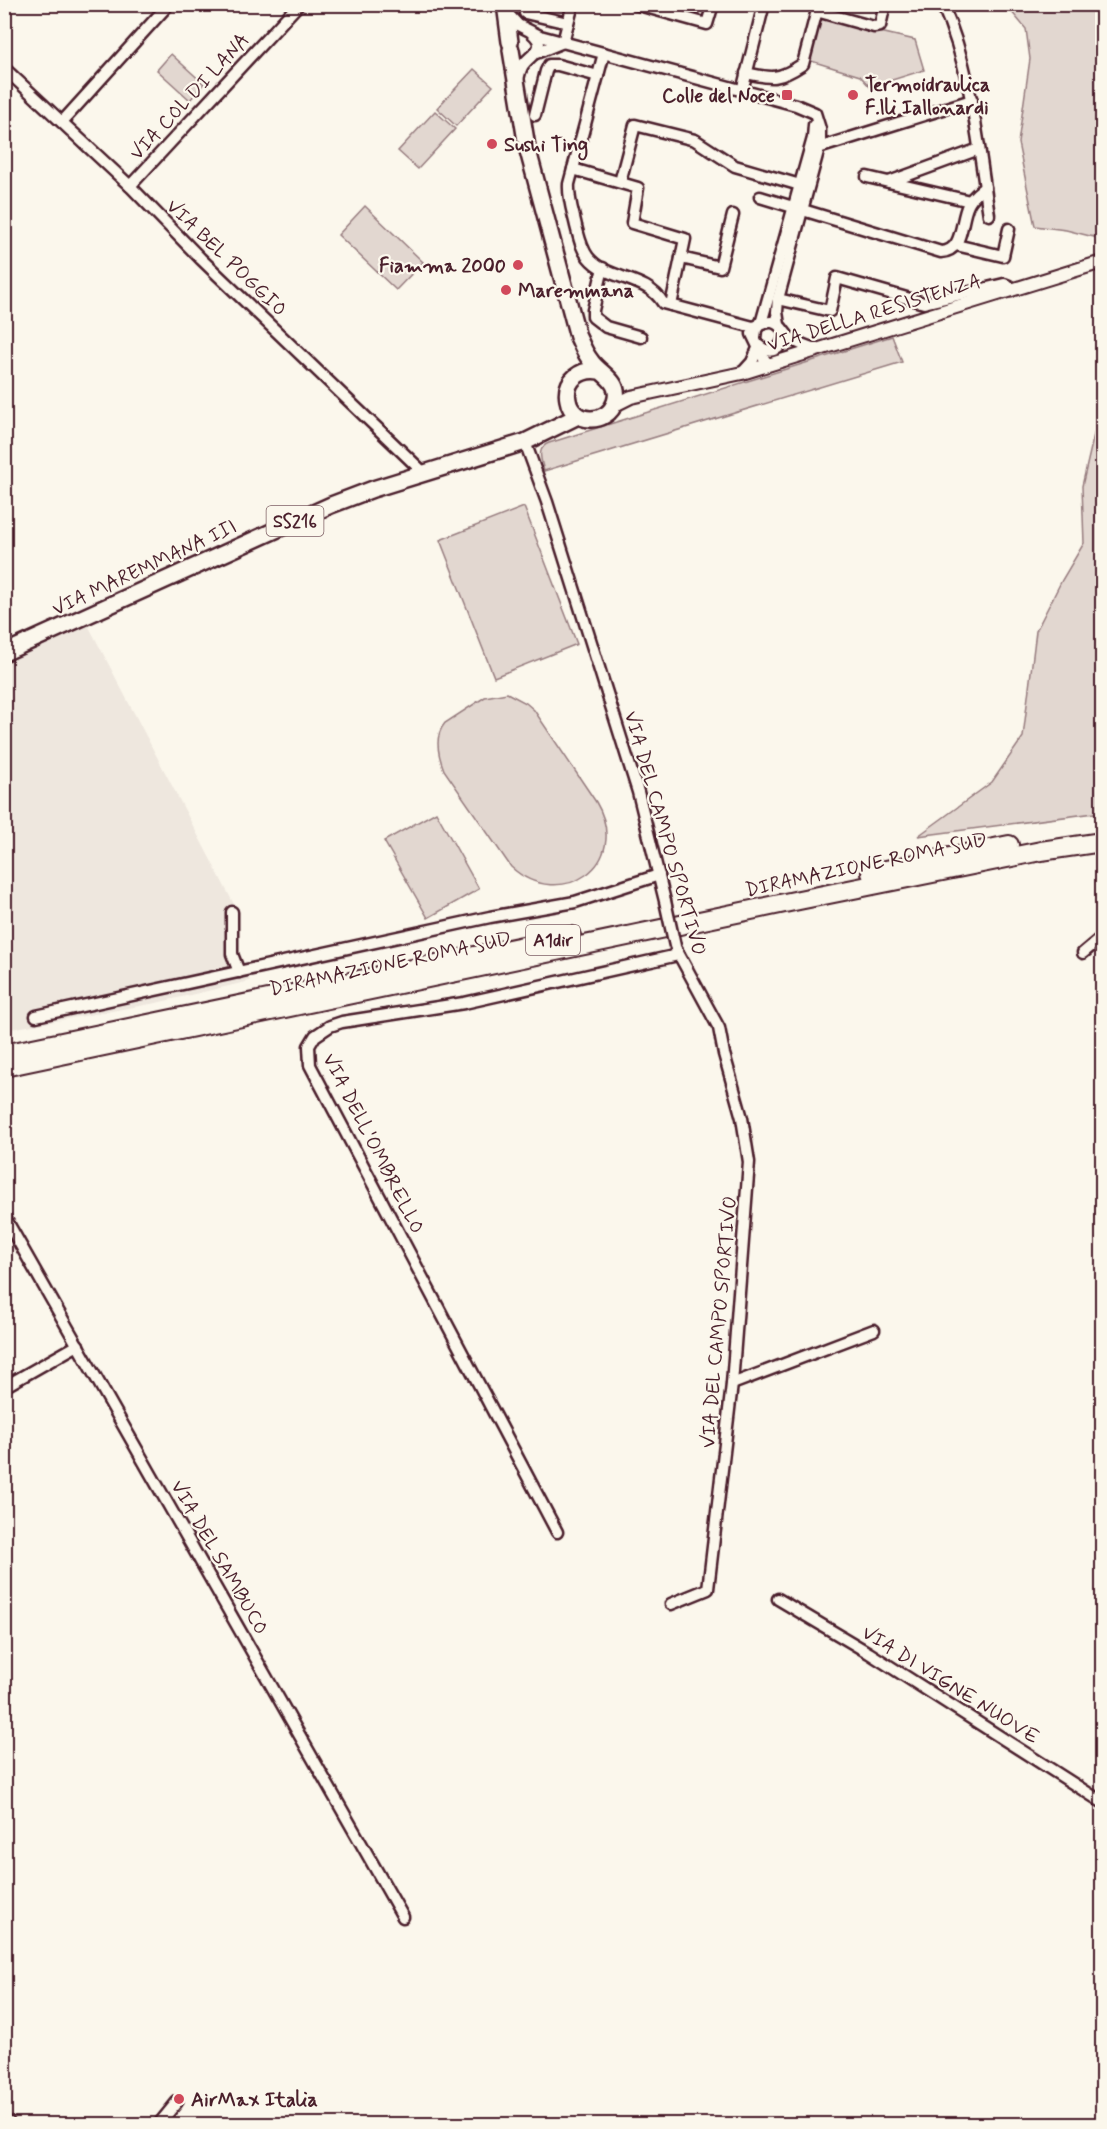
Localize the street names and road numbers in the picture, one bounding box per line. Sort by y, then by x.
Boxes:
street label: VIA COL DI LANA [124,27,256,167]
street label: VIA BEL POGGIO [160,193,292,323]
street label: VIA DELLA RESISTENZA [764,268,985,359]
road number: SS216 [266,506,324,536]
street label: VIA MAREMMANA III [48,514,241,623]
street label: VIA DEL CAMPO SPORTIVO [617,708,712,959]
street label: DIRAMAZIONE ROMA SUD [743,827,990,904]
road number: A1dir [526,925,580,955]
street label: DIRAMAZIONE ROMA SUD [267,926,514,1003]
street label: VIA DELL'OMBRELLO [315,1049,430,1239]
street label: VIA DEL CAMPO SPORTIVO [695,1195,744,1449]
street label: VIA DEL SAMBUCO [163,1476,274,1640]
street label: VIA DI VIGNE NUOVE [856,1620,1044,1751]

